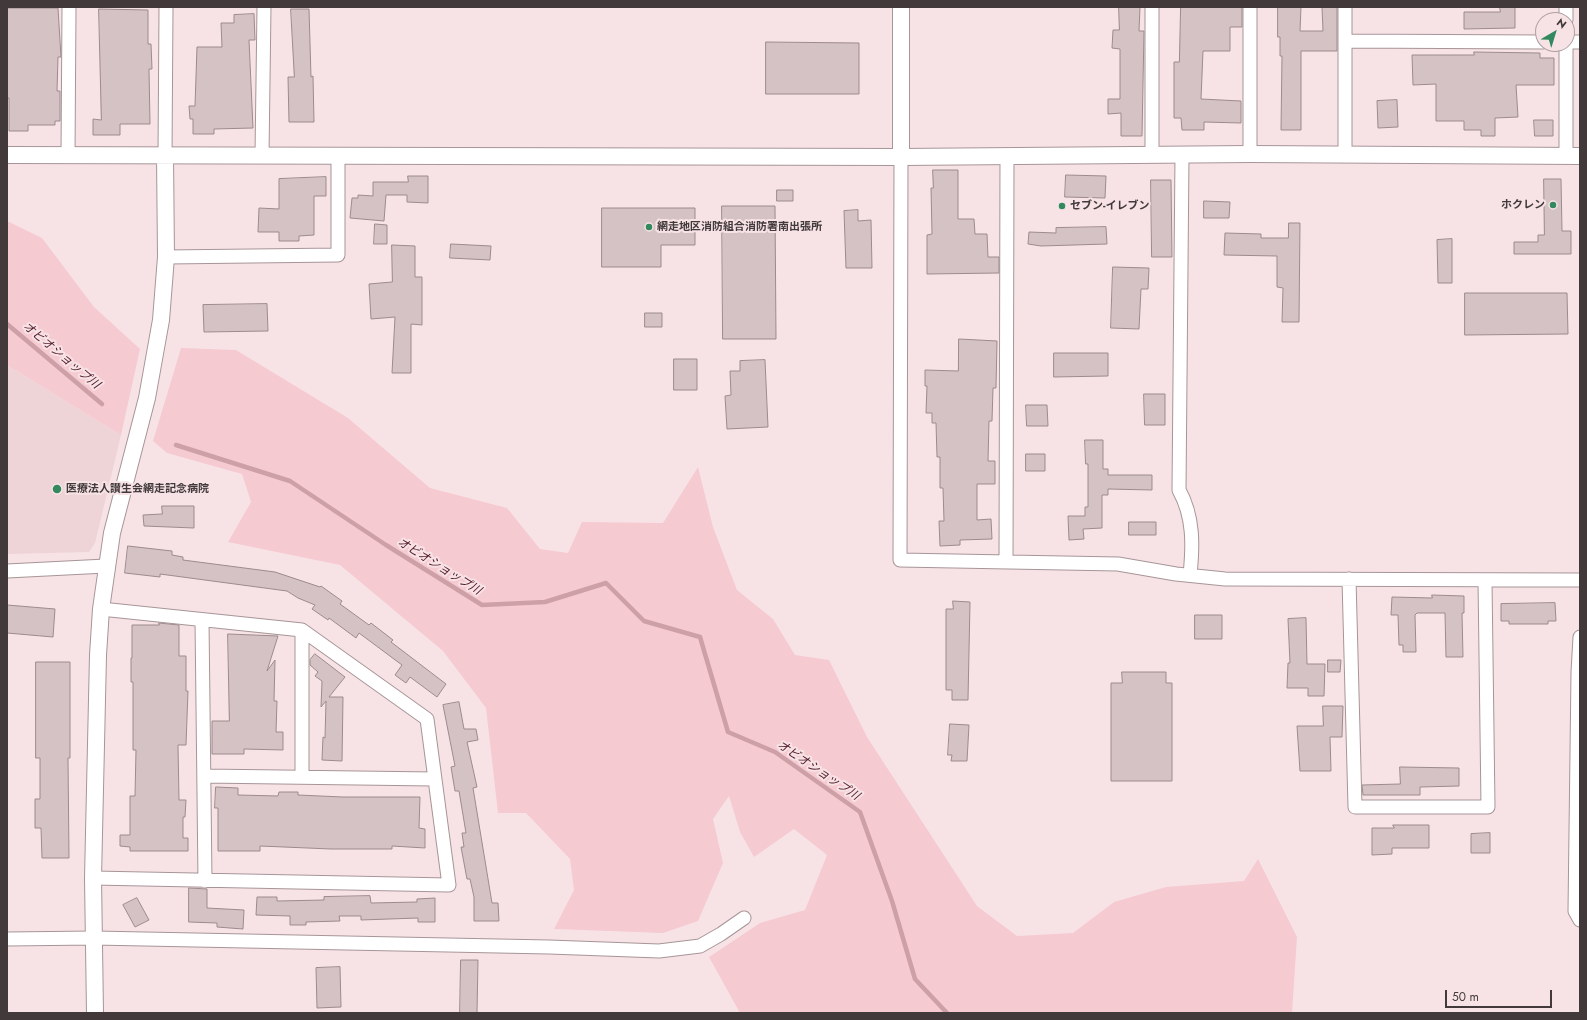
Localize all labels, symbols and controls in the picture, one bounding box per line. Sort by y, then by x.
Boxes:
north arrow [1535,12,1575,52]
text: N [1553,14,1570,32]
place label: ホクレン [1501,198,1545,212]
place label: セブン-イレブン [1070,199,1149,213]
marker: ホクレン [1548,200,1558,210]
marker: セブン-イレブン [1057,201,1067,211]
place label: 網走地区消防組合消防署南出張所 [657,220,822,234]
marker: 網走地区消防組合消防署南出張所 [644,222,654,232]
water label: オビオショップ川 [20,320,102,392]
place label: 医療法人讃生会網走記念病院 [66,482,209,496]
marker: 医療法人讃生会網走記念病院 [51,483,63,495]
water label: オビオショップ川 [394,535,484,599]
water label: オビオショップ川 [774,738,862,804]
scale bar [1447,982,1554,1008]
text: 50 m [1452,988,1479,1006]

